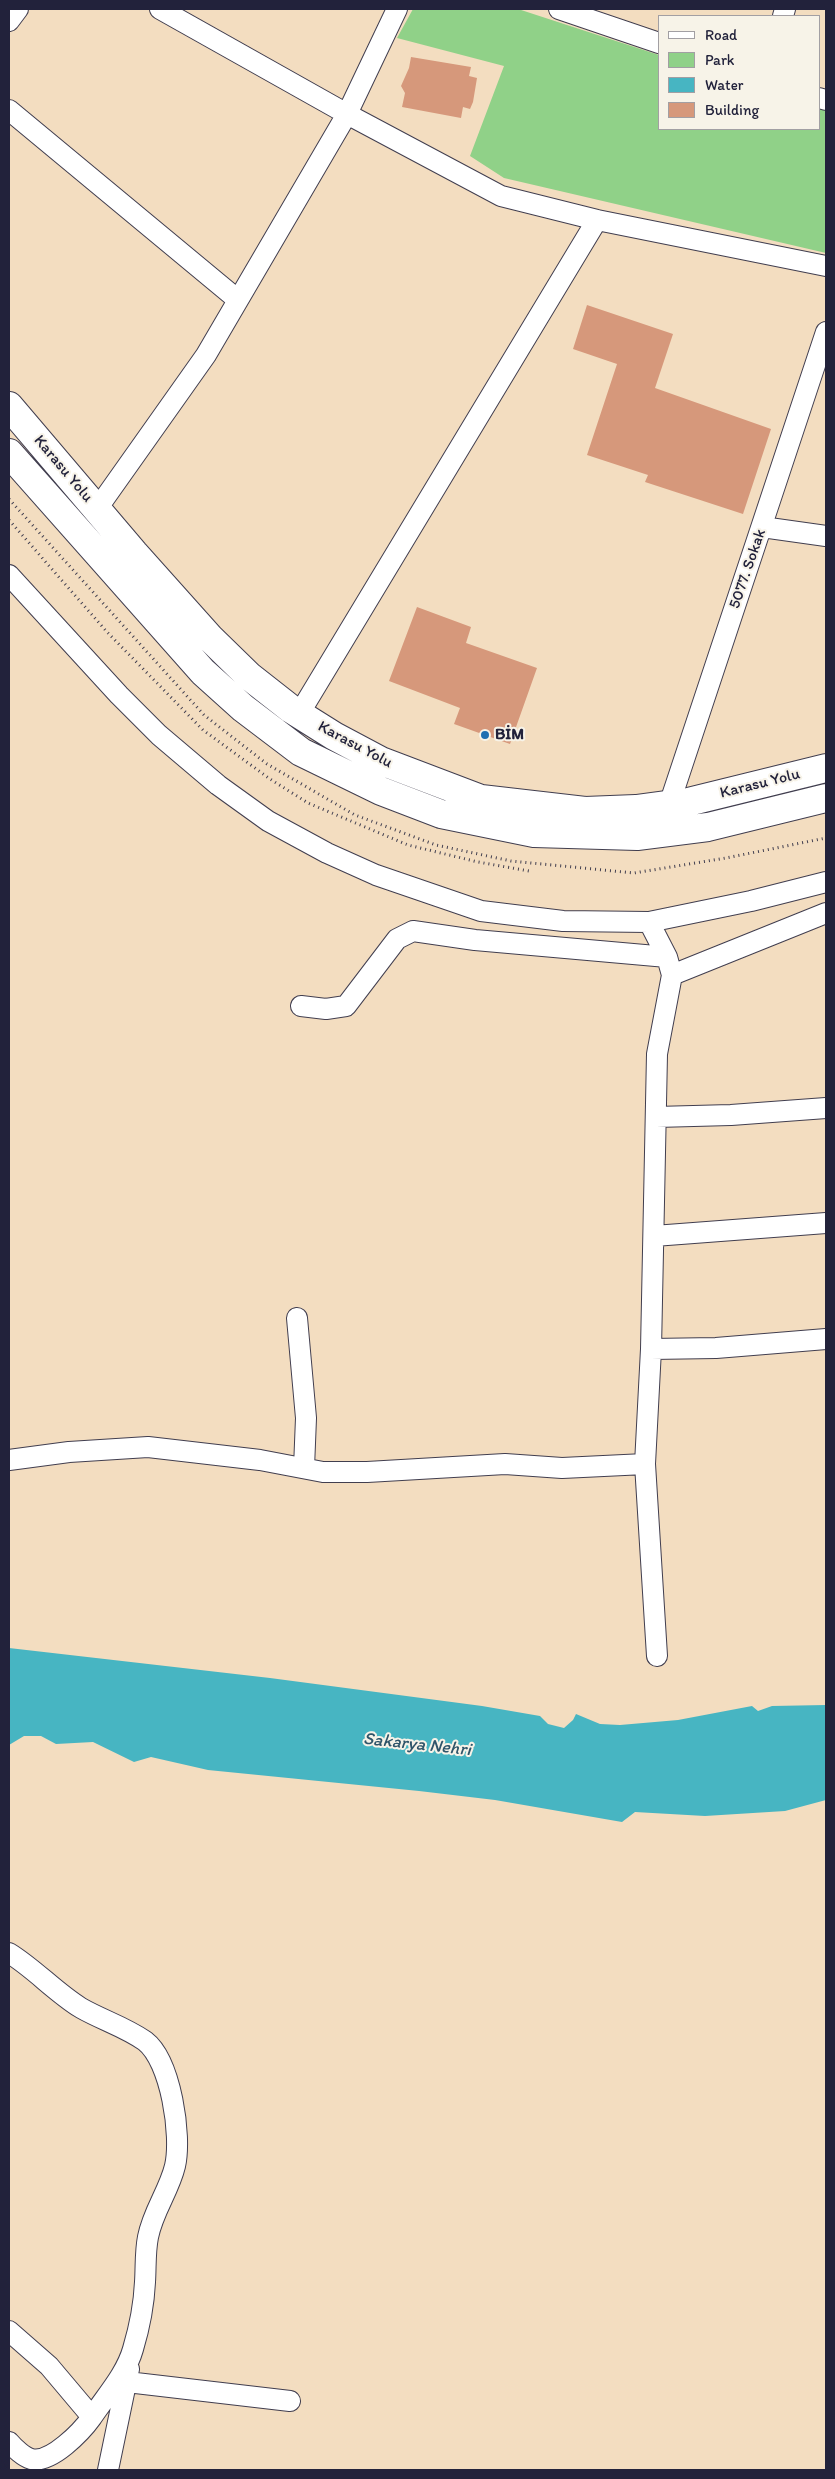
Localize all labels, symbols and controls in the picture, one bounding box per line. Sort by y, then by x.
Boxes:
legend [658,15,820,130]
text: Road [705,26,737,44]
text: Park [705,51,735,69]
text: Water [705,76,743,94]
text: Building [705,101,759,119]
street label: Karasu Yolu [29,431,97,507]
street label: 5077. Sokak [725,527,771,611]
street label: Karasu Yolu [314,717,396,773]
place label: BİM [495,725,524,745]
marker: BİM [479,729,491,741]
street label: Karasu Yolu [718,765,802,803]
water label: Sakarya Nehri [362,1729,472,1761]

